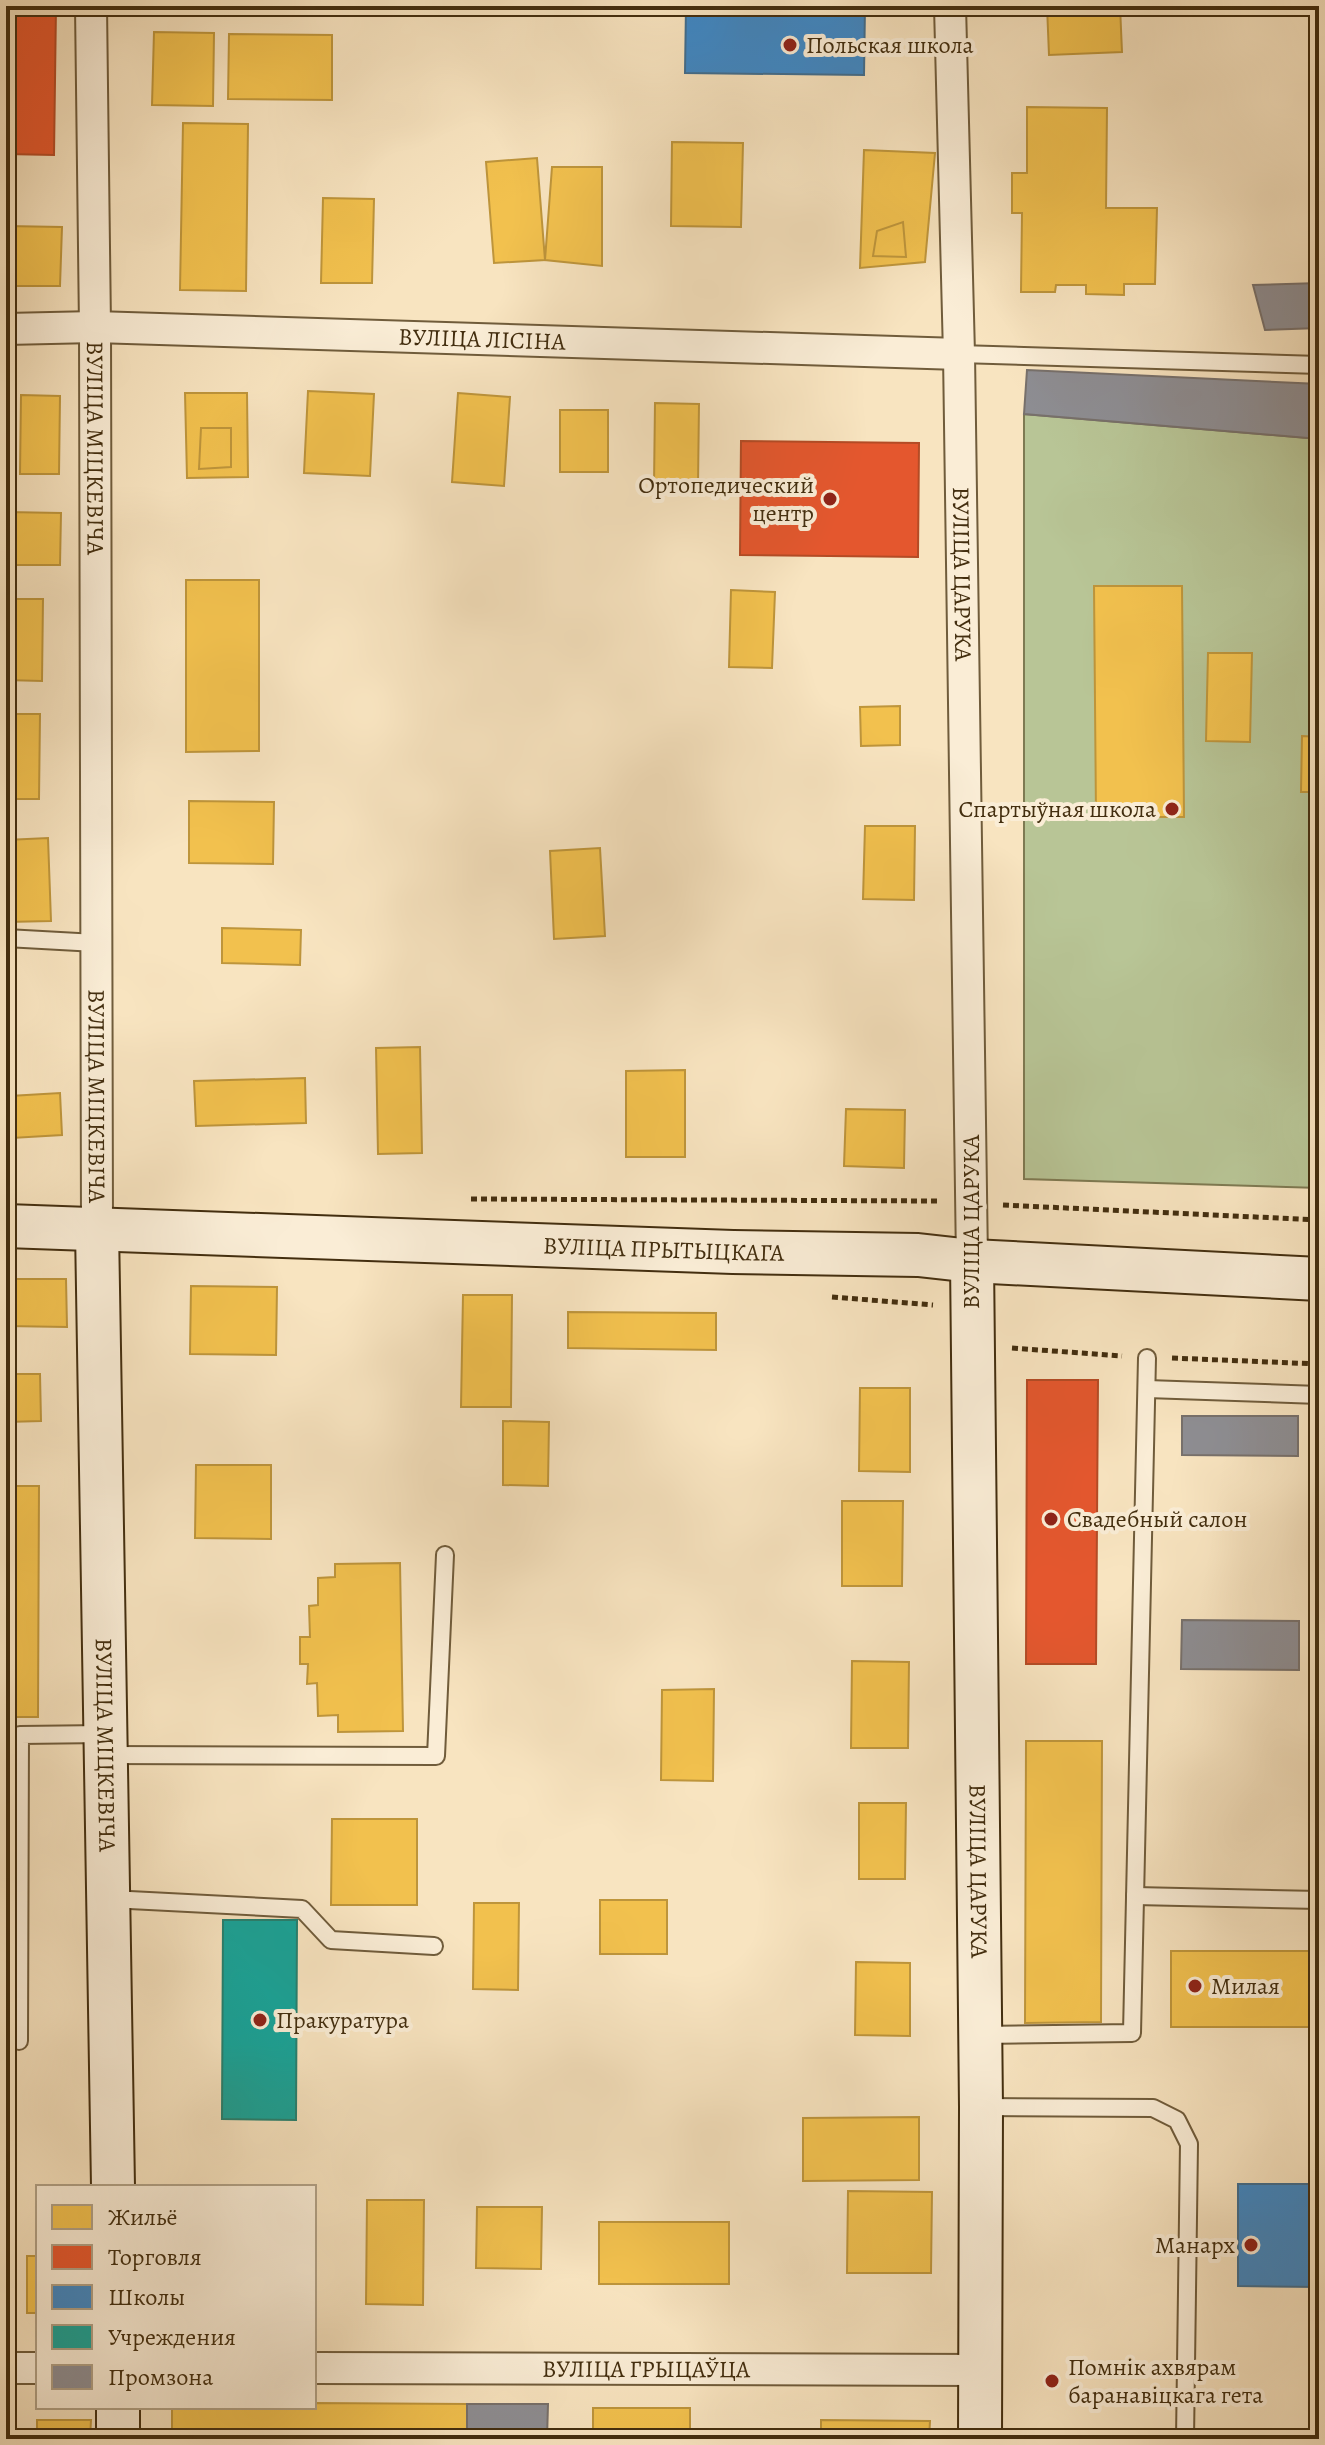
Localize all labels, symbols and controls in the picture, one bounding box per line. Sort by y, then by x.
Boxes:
place label: Польская школа [806,29,974,61]
marker: Польская школа [781,36,799,54]
street label: ВУЛІЦА ЛІСІНА [398,320,567,358]
street label: ВУЛІЦА МІЦКЕВІЧА [79,341,112,556]
place label: Ортопедический центр [638,469,814,529]
street label: ВУЛІЦА ЦАРУКА [945,486,979,662]
marker: Ортопедический центр [821,490,839,508]
place label: Спартыўная школа [958,793,1156,825]
marker: Спартыўная школа [1163,800,1181,818]
street label: ВУЛІЦА МІЦКЕВІЧА [80,989,113,1204]
street label: ВУЛІЦА ЦАРУКА [955,1134,987,1309]
street label: ВУЛІЦА ПРЫТЫЦКАГА [542,1229,785,1269]
place label: Свадебный салон [1067,1503,1247,1535]
marker: Свадебный салон [1042,1510,1060,1528]
street label: ВУЛІЦА МІЦКЕВІЧА [88,1638,123,1853]
street label: ВУЛІЦА ЦАРУКА [962,1783,995,1959]
place label: Милая [1211,1970,1280,2002]
marker: Милая [1186,1977,1204,1995]
place label: Пракуратура [276,2004,409,2036]
marker: Пракуратура [251,2011,269,2029]
legend [36,2185,316,2409]
text: Жильё [108,2201,177,2233]
place label: Манарх [1155,2229,1235,2261]
marker: Манарх [1242,2236,1260,2254]
text: Торговля [108,2241,202,2273]
text: Школы [108,2281,185,2313]
text: Учреждения [108,2321,236,2353]
place label: Помнік ахвярам баранавіцкага гета [1068,2351,1263,2411]
street label: ВУЛІЦА ГРЫЦАЎЦА [542,2353,751,2385]
text: Промзона [108,2361,213,2393]
marker: Помнік ахвярам баранавіцкага гета [1043,2372,1061,2390]

